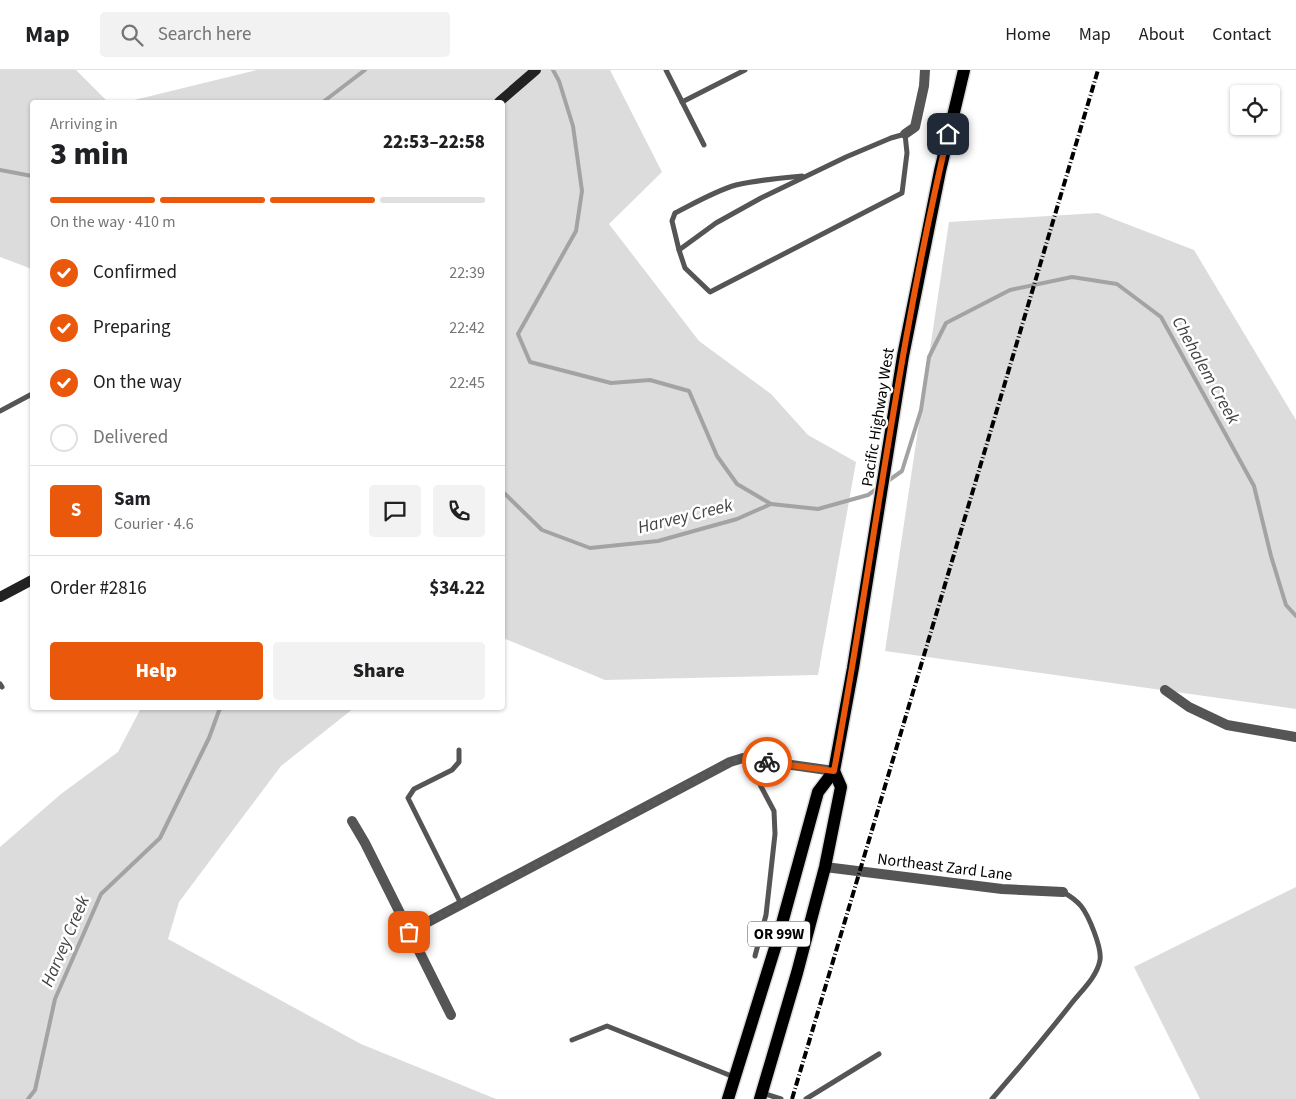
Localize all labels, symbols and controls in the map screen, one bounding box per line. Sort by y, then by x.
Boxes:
search box [100,12,450,57]
text: Map [25,17,70,52]
icon: search [118,21,146,49]
text: Search here [158,21,251,48]
text: Home [1005,22,1051,47]
text: Map [1079,22,1111,47]
text: About [1139,22,1184,47]
text: Contact [1212,22,1271,47]
map controls [1230,85,1280,135]
button: locate [1230,85,1280,135]
text: Arriving in [50,113,118,135]
pin [927,113,969,155]
icon: home [934,120,962,148]
text: 22:53–22:58 [383,129,485,156]
text: 3 min [50,131,129,177]
text: On the way · 410 m [50,211,175,233]
icon: check [50,259,78,287]
text: Confirmed [93,259,177,286]
text: 22:39 [449,262,485,284]
water label: Chehalem Creek [1166,312,1246,429]
icon: check [50,314,78,342]
text: Preparing [93,314,171,341]
text: 22:42 [449,317,485,339]
street label: Pacific Highway West [856,346,900,488]
icon: check [50,369,78,397]
text: On the way [93,369,182,396]
text: 22:45 [449,372,485,394]
text: Delivered [93,424,168,451]
button: chat [369,485,421,537]
button: phone [433,485,485,537]
text: Sam [114,486,151,513]
water label: Harvey Creek [635,493,736,540]
text: S [71,497,81,524]
text: Courier · 4.6 [114,513,194,535]
text: Order #2816 [50,575,147,602]
text: $34.22 [429,575,485,602]
button: Help [50,642,263,700]
button: Share [273,642,485,700]
courier [742,737,792,787]
icon: bike [753,748,781,776]
street label: Northeast Zard Lane [876,848,1014,886]
water label: Harvey Creek [35,891,96,991]
pin [388,911,430,953]
icon: bag [395,918,423,946]
road number: OR 99W [748,922,810,946]

